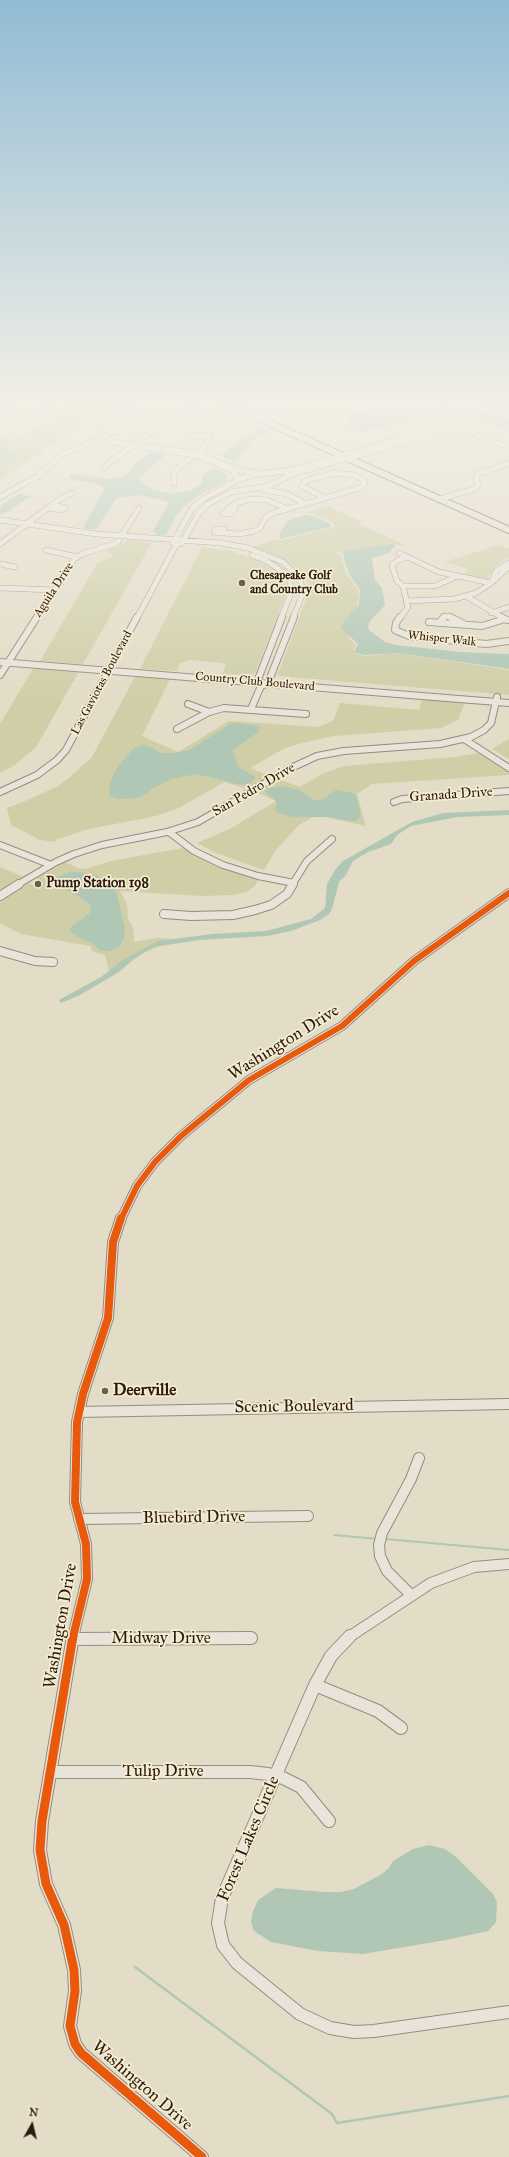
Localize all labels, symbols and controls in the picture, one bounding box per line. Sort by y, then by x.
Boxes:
street label: Aguila Drive [31,560,77,620]
place label: Chesapeake Golf and Country Club [250,569,338,597]
marker: Chesapeake Golf and Country Club [237,578,247,588]
street label: Las Gaviotas Boulevard [68,628,136,738]
street label: Whisper Walk [407,628,477,650]
street label: Country Club Boulevard [195,670,315,694]
street label: San Pedro Drive [210,760,298,820]
street label: Granada Drive [409,784,493,806]
place label: Pump Station 198 [46,876,149,892]
marker: Pump Station 198 [33,879,43,889]
street label: Washington Drive [225,1001,343,1085]
place label: Deerville [113,1381,176,1401]
marker: Deerville [100,1386,110,1396]
street label: Scenic Boulevard [234,1396,354,1418]
street label: Bluebird Drive [143,1507,245,1529]
street label: Washington Drive [40,1562,82,1690]
street label: Midway Drive [111,1629,211,1649]
street label: Tulip Drive [122,1762,204,1782]
street label: Forest Lakes Circle [213,1773,285,1905]
street label: Washington Drive [87,2037,197,2135]
north arrow [12,2105,52,2145]
text: N [28,2106,39,2120]

